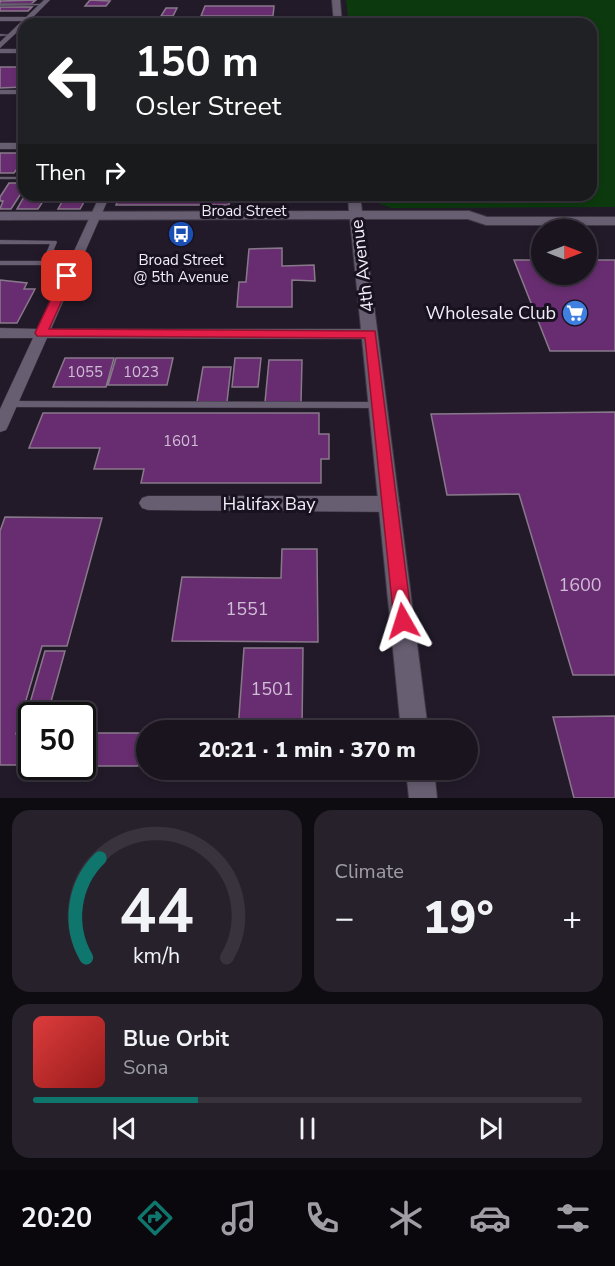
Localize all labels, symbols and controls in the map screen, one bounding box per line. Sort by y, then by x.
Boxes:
text: 150 m [135,34,259,91]
icon: left [36,42,114,120]
text: Osler Street [135,88,281,125]
icon: right [98,156,131,189]
text: Then [36,158,86,188]
street label: Broad Street [201,201,287,221]
street label: 4th Avenue [344,218,380,314]
bus stop icon: Broad Street @ 5th Avenue [166,219,196,249]
north arrow [531,219,597,285]
map controls [531,219,597,285]
pin [41,250,92,301]
place label: Broad Street @ 5th Avenue [133,250,229,287]
icon: arrive [50,259,83,292]
supermarket icon: Wholesale Club [560,298,590,328]
place label: Wholesale Club [425,301,556,325]
house number: 1055 [67,362,103,382]
house number: 1023 [123,362,159,382]
house number: 1601 [163,431,199,451]
street label: Halifax Bay [222,492,316,516]
house number: 1600 [558,573,602,597]
position arrow [371,589,435,653]
house number: 1551 [225,597,269,621]
house number: 1501 [250,677,294,701]
speed limit sign: 50 [18,702,96,780]
text: 20:21 · 1 min · 370 m [198,735,416,765]
text: Climate [335,858,404,885]
text: 44 [119,869,194,954]
text: 19° [423,888,494,949]
text: − [335,896,354,941]
text: + [562,896,582,941]
text: km/h [133,941,180,971]
text: Blue Orbit [123,1024,229,1054]
text: Sona [123,1054,168,1081]
icon: previous [108,1112,141,1145]
icon: pause [291,1112,324,1145]
icon: next [474,1112,507,1145]
icon: directions [134,1197,176,1239]
icon: music [218,1197,260,1239]
icon: phone [301,1197,343,1239]
icon: climate [385,1197,427,1239]
icon: car [469,1197,511,1239]
icon: filters [552,1197,594,1239]
text: 20:20 [21,1200,92,1237]

